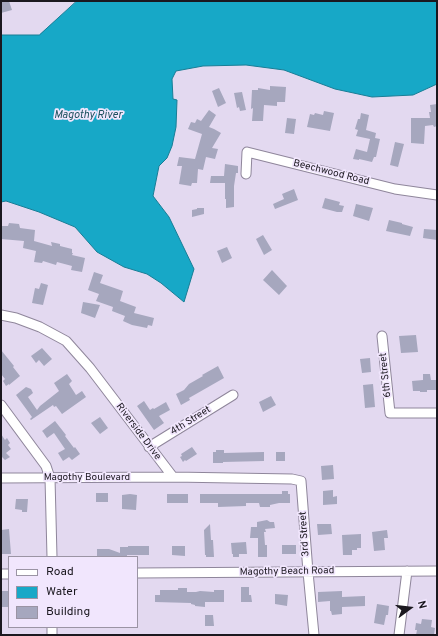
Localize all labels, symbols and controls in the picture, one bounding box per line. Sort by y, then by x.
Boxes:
water label: Magothy River [54,109,122,123]
street label: Beechwood Road [292,158,370,188]
street label: 6th Street [378,352,394,398]
street label: Riverside Drive [113,401,163,463]
street label: 4th Street [169,404,213,438]
street label: Magothy Boulevard [44,472,130,484]
street label: 3rd Street [297,511,313,557]
legend [8,556,138,628]
text: Road [46,564,74,580]
street label: Magothy Beach Road [240,565,334,579]
text: Water [46,584,78,600]
north arrow [390,588,430,628]
text: N [414,599,429,611]
text: Building [46,604,90,620]

